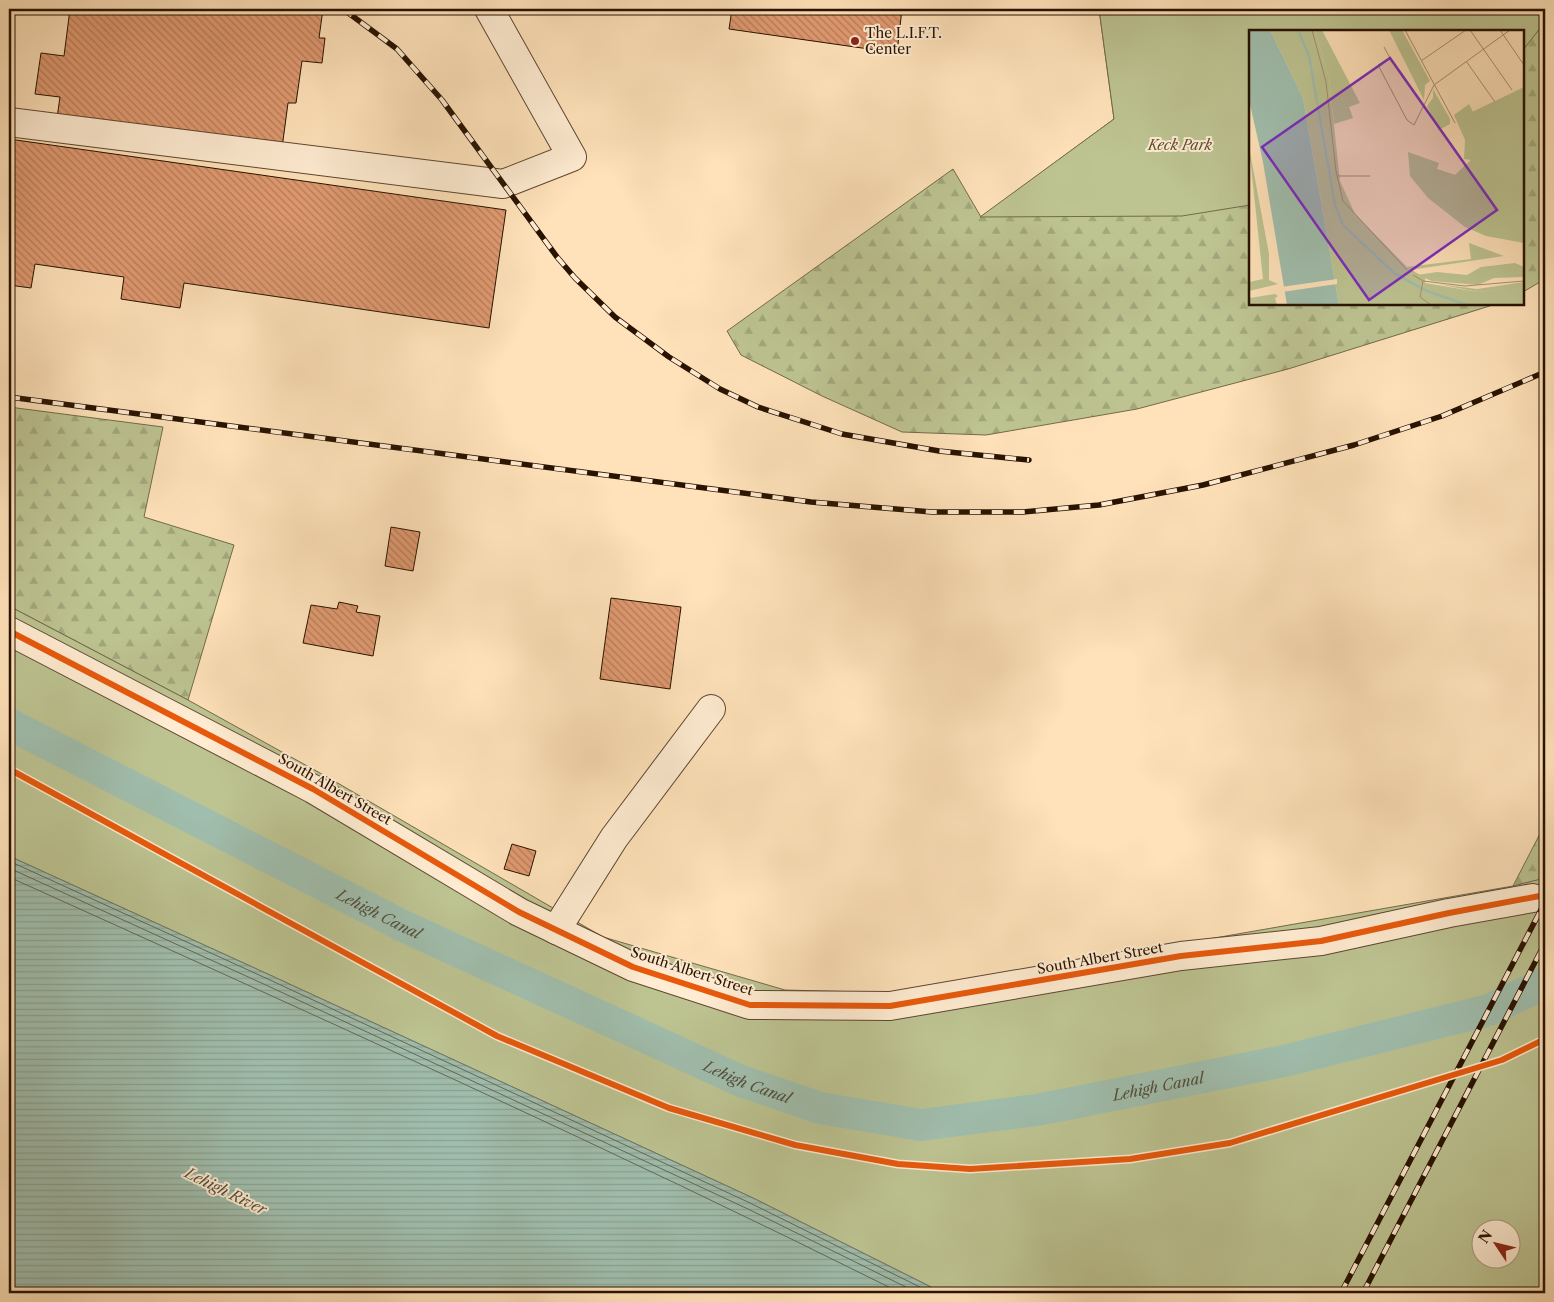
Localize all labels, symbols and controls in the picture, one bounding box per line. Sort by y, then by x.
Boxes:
place label: The L.I.F.T. Center [865,24,942,58]
inset map [1249,30,1524,305]
marker: The L.I.F.T. Center [849,35,861,47]
park label: Keck Park [1147,136,1213,154]
street label: South Albert Street [275,749,395,829]
water label: Lehigh Canal [333,884,427,944]
street label: South Albert Street [1036,938,1164,978]
street label: South Albert Street [629,943,755,999]
water label: Lehigh Canal [700,1055,796,1108]
water label: Lehigh Canal [1110,1067,1208,1104]
water label: Lehigh River [181,1163,271,1219]
north arrow [1472,1220,1522,1270]
text: N [1474,1226,1496,1247]

